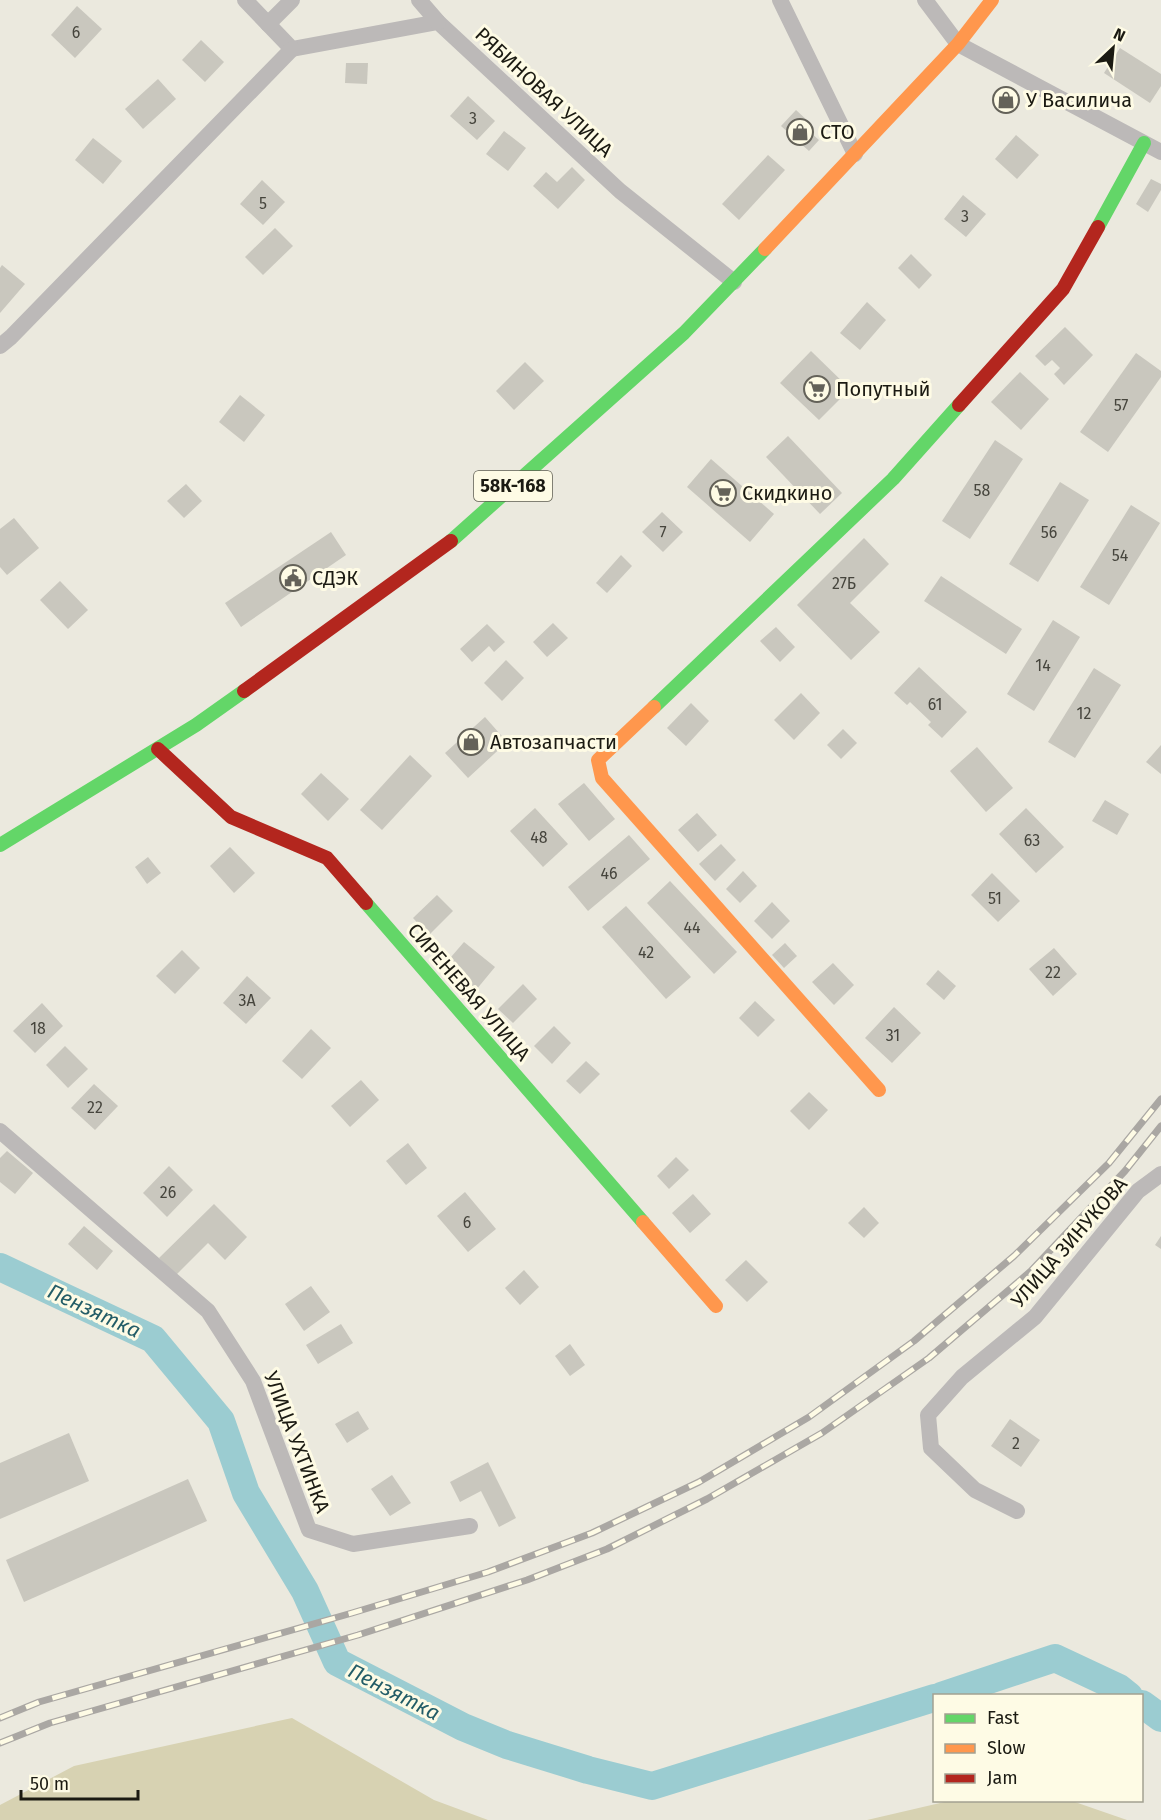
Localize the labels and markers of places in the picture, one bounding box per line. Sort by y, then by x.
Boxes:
shop icon: У Василича [991,85,1021,115]
place label: У Василича [1026,88,1132,112]
shop icon: СТО [785,117,815,147]
place label: СТО [820,120,854,144]
supermarket icon: Попутный [802,374,832,404]
place label: Попутный [836,377,930,401]
supermarket icon: Скидкино [708,478,738,508]
place label: Скидкино [742,481,832,505]
public building icon: СДЭК [278,563,308,593]
place label: СДЭК [312,566,358,590]
shop icon: Автозапчасти [456,727,486,757]
place label: Автозапчасти [490,730,617,754]

